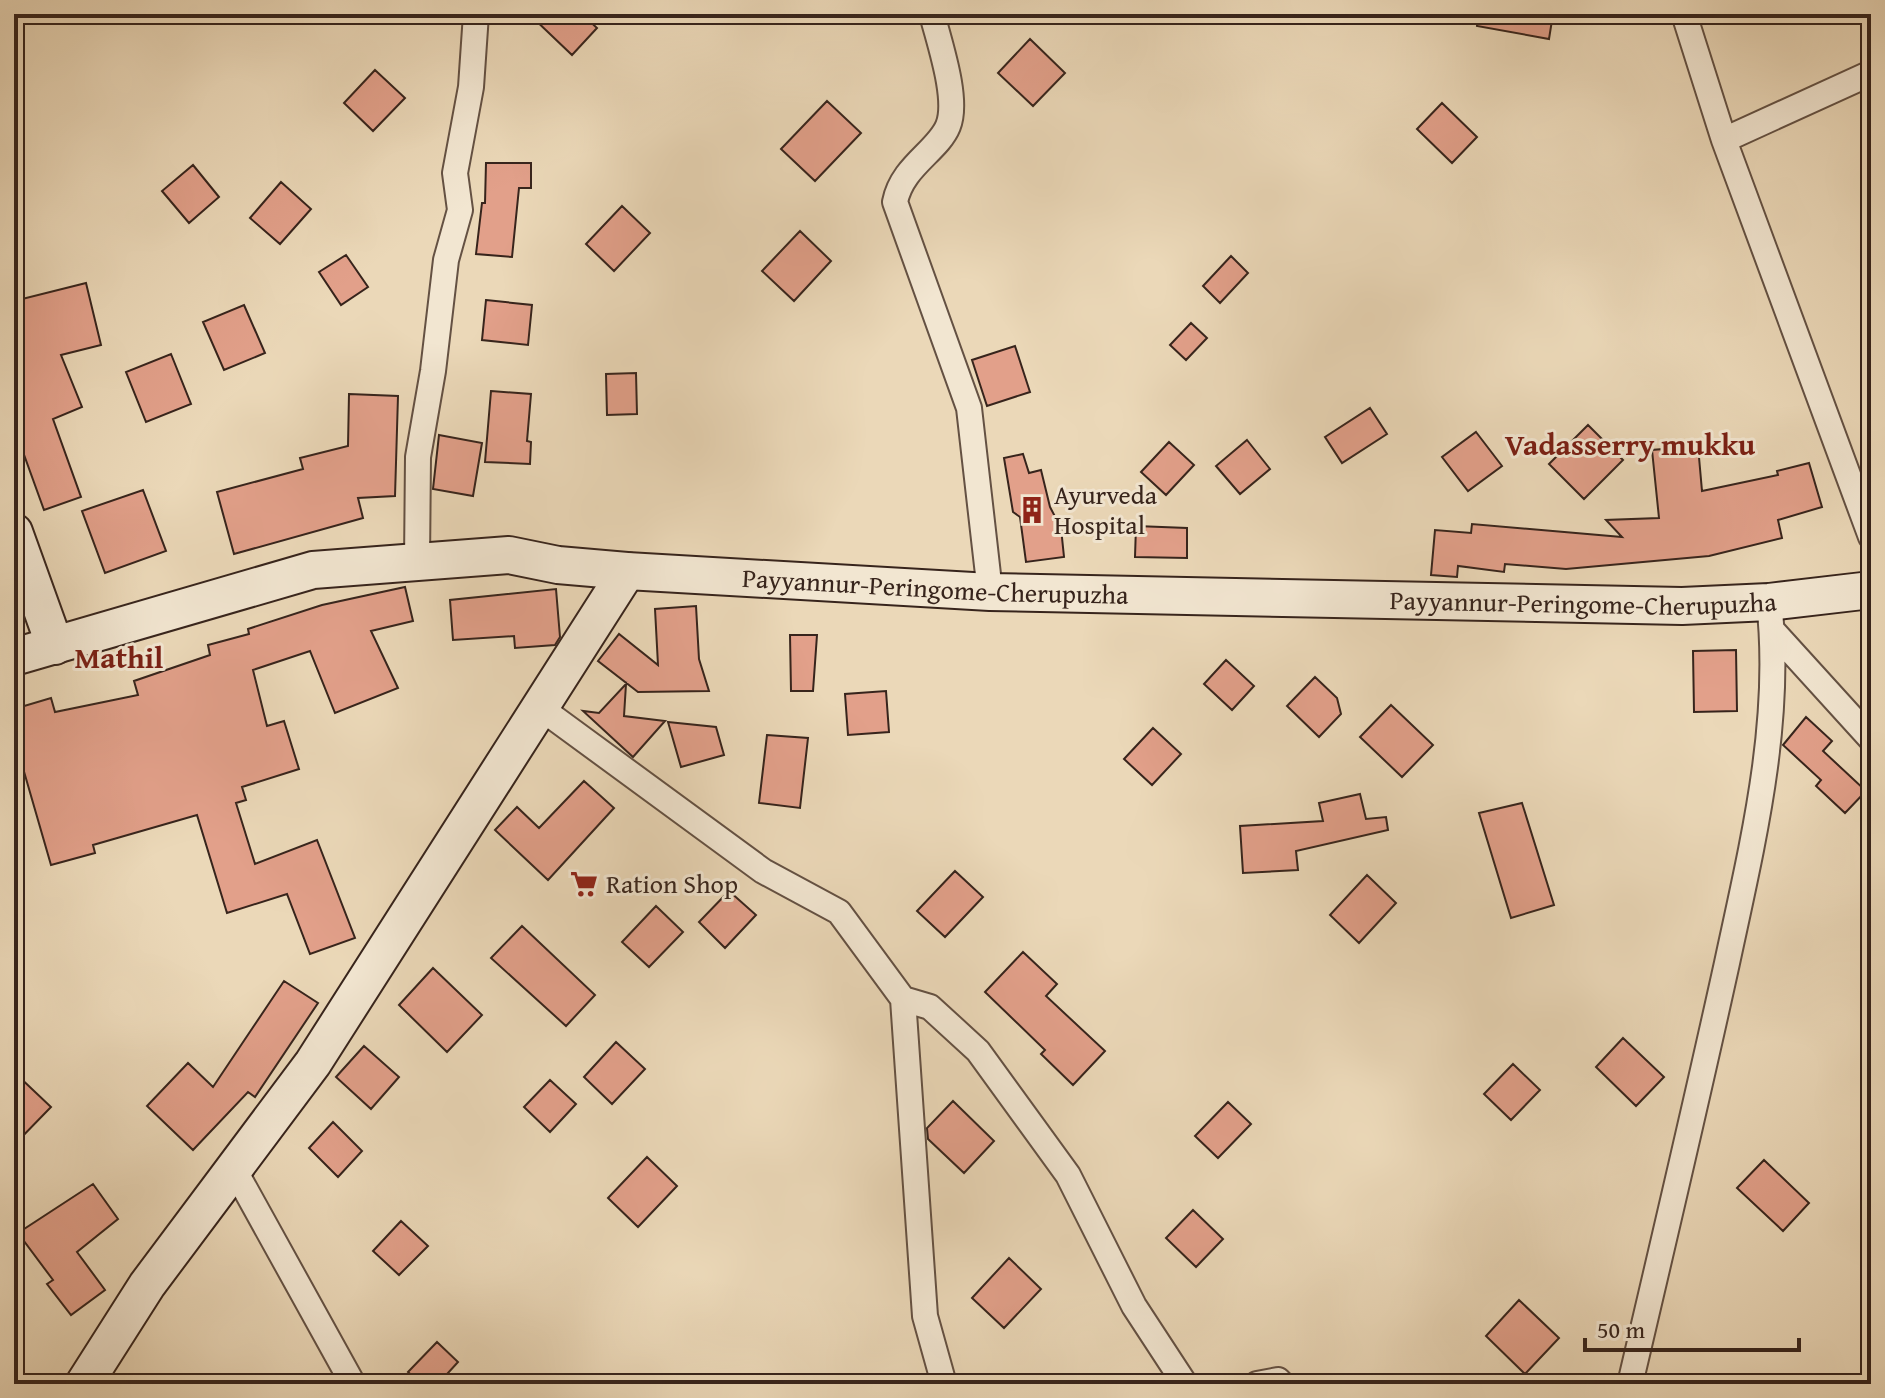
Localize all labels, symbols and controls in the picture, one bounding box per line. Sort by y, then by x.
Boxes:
district label: Vadasserry mukku [1505,422,1756,466]
place label: Ayurveda Hospital [1054,475,1158,544]
building icon: Ayurveda Hospital [1017,495,1047,525]
street label: Payyannur-Peringome-Cherupuzha [741,558,1130,614]
street label: Payyannur-Peringome-Cherupuzha [1389,580,1779,625]
district label: Mathil [75,635,163,679]
place label: Ration Shop [606,864,738,903]
supermarket icon: Ration Shop [569,869,599,899]
scale bar [1585,1302,1799,1352]
text: 50 m [1597,1312,1645,1347]

